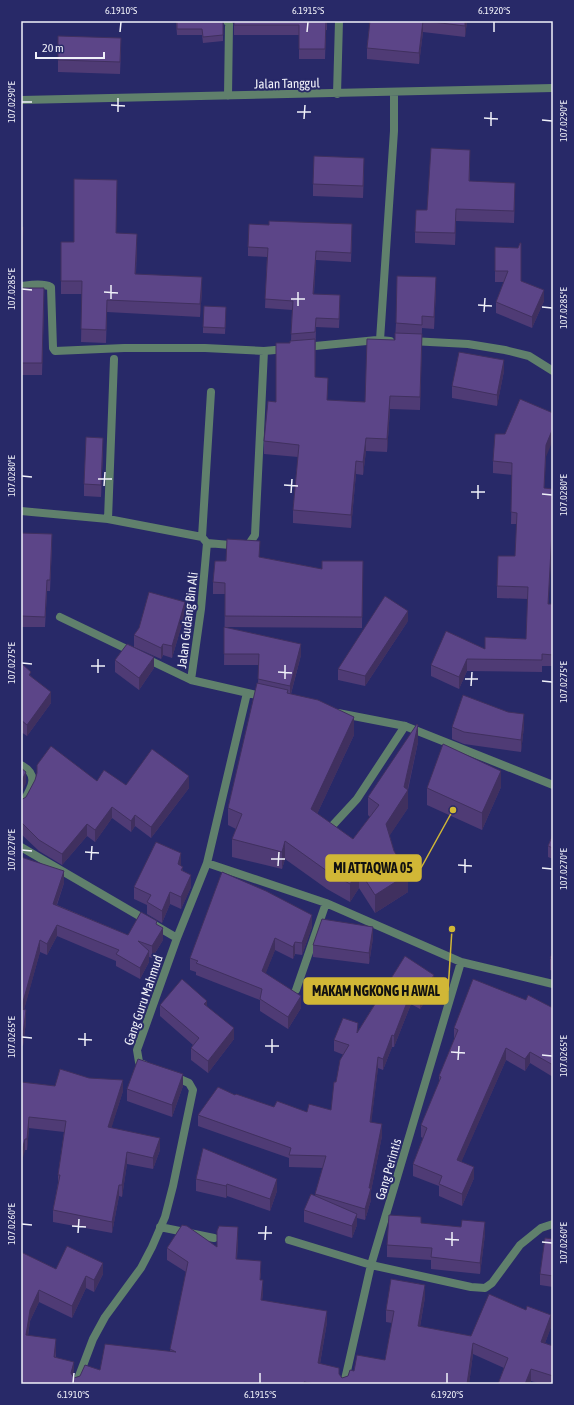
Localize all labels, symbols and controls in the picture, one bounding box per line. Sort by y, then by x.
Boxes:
text: 6.1910°S [105,5,137,16]
text: 6.1915°S [292,5,324,16]
text: 6.1920°S [478,5,510,16]
scale bar [36,34,104,60]
text: 20 m [42,41,64,55]
street label: Jalan Tanggul [254,75,320,92]
text: 107.0290°E [6,80,17,123]
text: 107.0290°E [558,99,569,142]
text: 107.0285°E [6,267,17,310]
text: 107.0285°E [558,286,569,329]
text: 107.0280°E [6,454,17,497]
text: 107.0280°E [558,473,569,516]
street label: Jalan Gudang Bin Ali [174,571,201,669]
text: 107.0275°E [6,641,17,684]
text: 107.0275°E [558,660,569,703]
text: 107.0270°E [6,828,17,871]
text: 107.0270°E [558,847,569,890]
callout: MI ATTAQWA 05 [326,855,421,881]
text: MI ATTAQWA 05 [333,860,413,876]
street label: Gang Guru Mahmud [121,953,166,1047]
callout: MAKAM NGKONG H AWAL [304,978,448,1004]
text: MAKAM NGKONG H AWAL [312,983,441,999]
text: 107.0265°E [6,1015,17,1058]
text: 107.0265°E [558,1034,569,1077]
street label: Gang Perintis [373,1136,405,1202]
text: 107.0260°E [6,1202,17,1245]
text: 107.0260°E [558,1221,569,1264]
text: 6.1910°S [57,1389,89,1400]
text: 6.1915°S [244,1389,276,1400]
text: 6.1920°S [431,1389,463,1400]

